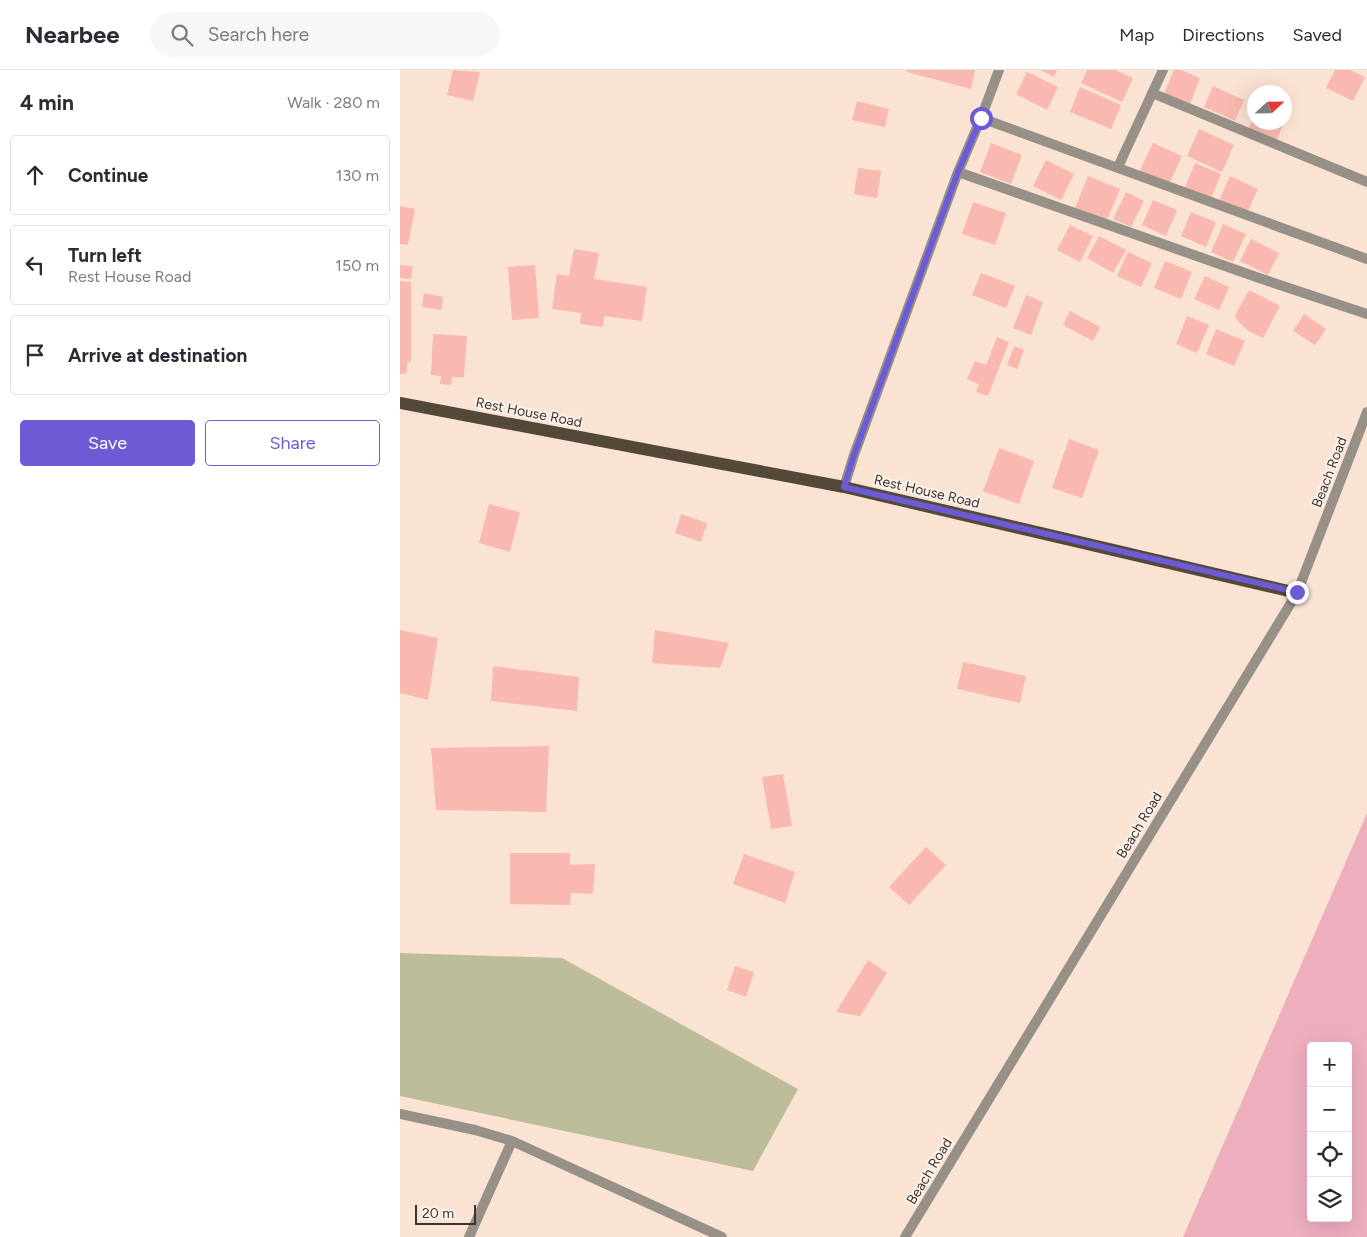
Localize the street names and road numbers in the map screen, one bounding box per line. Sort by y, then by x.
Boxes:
street label: Rest House Road [474,394,584,431]
street label: Beach Road [1308,434,1351,510]
street label: Rest House Road [872,471,981,512]
street label: Beach Road [1113,789,1166,862]
street label: Beach Road [903,1135,956,1208]

